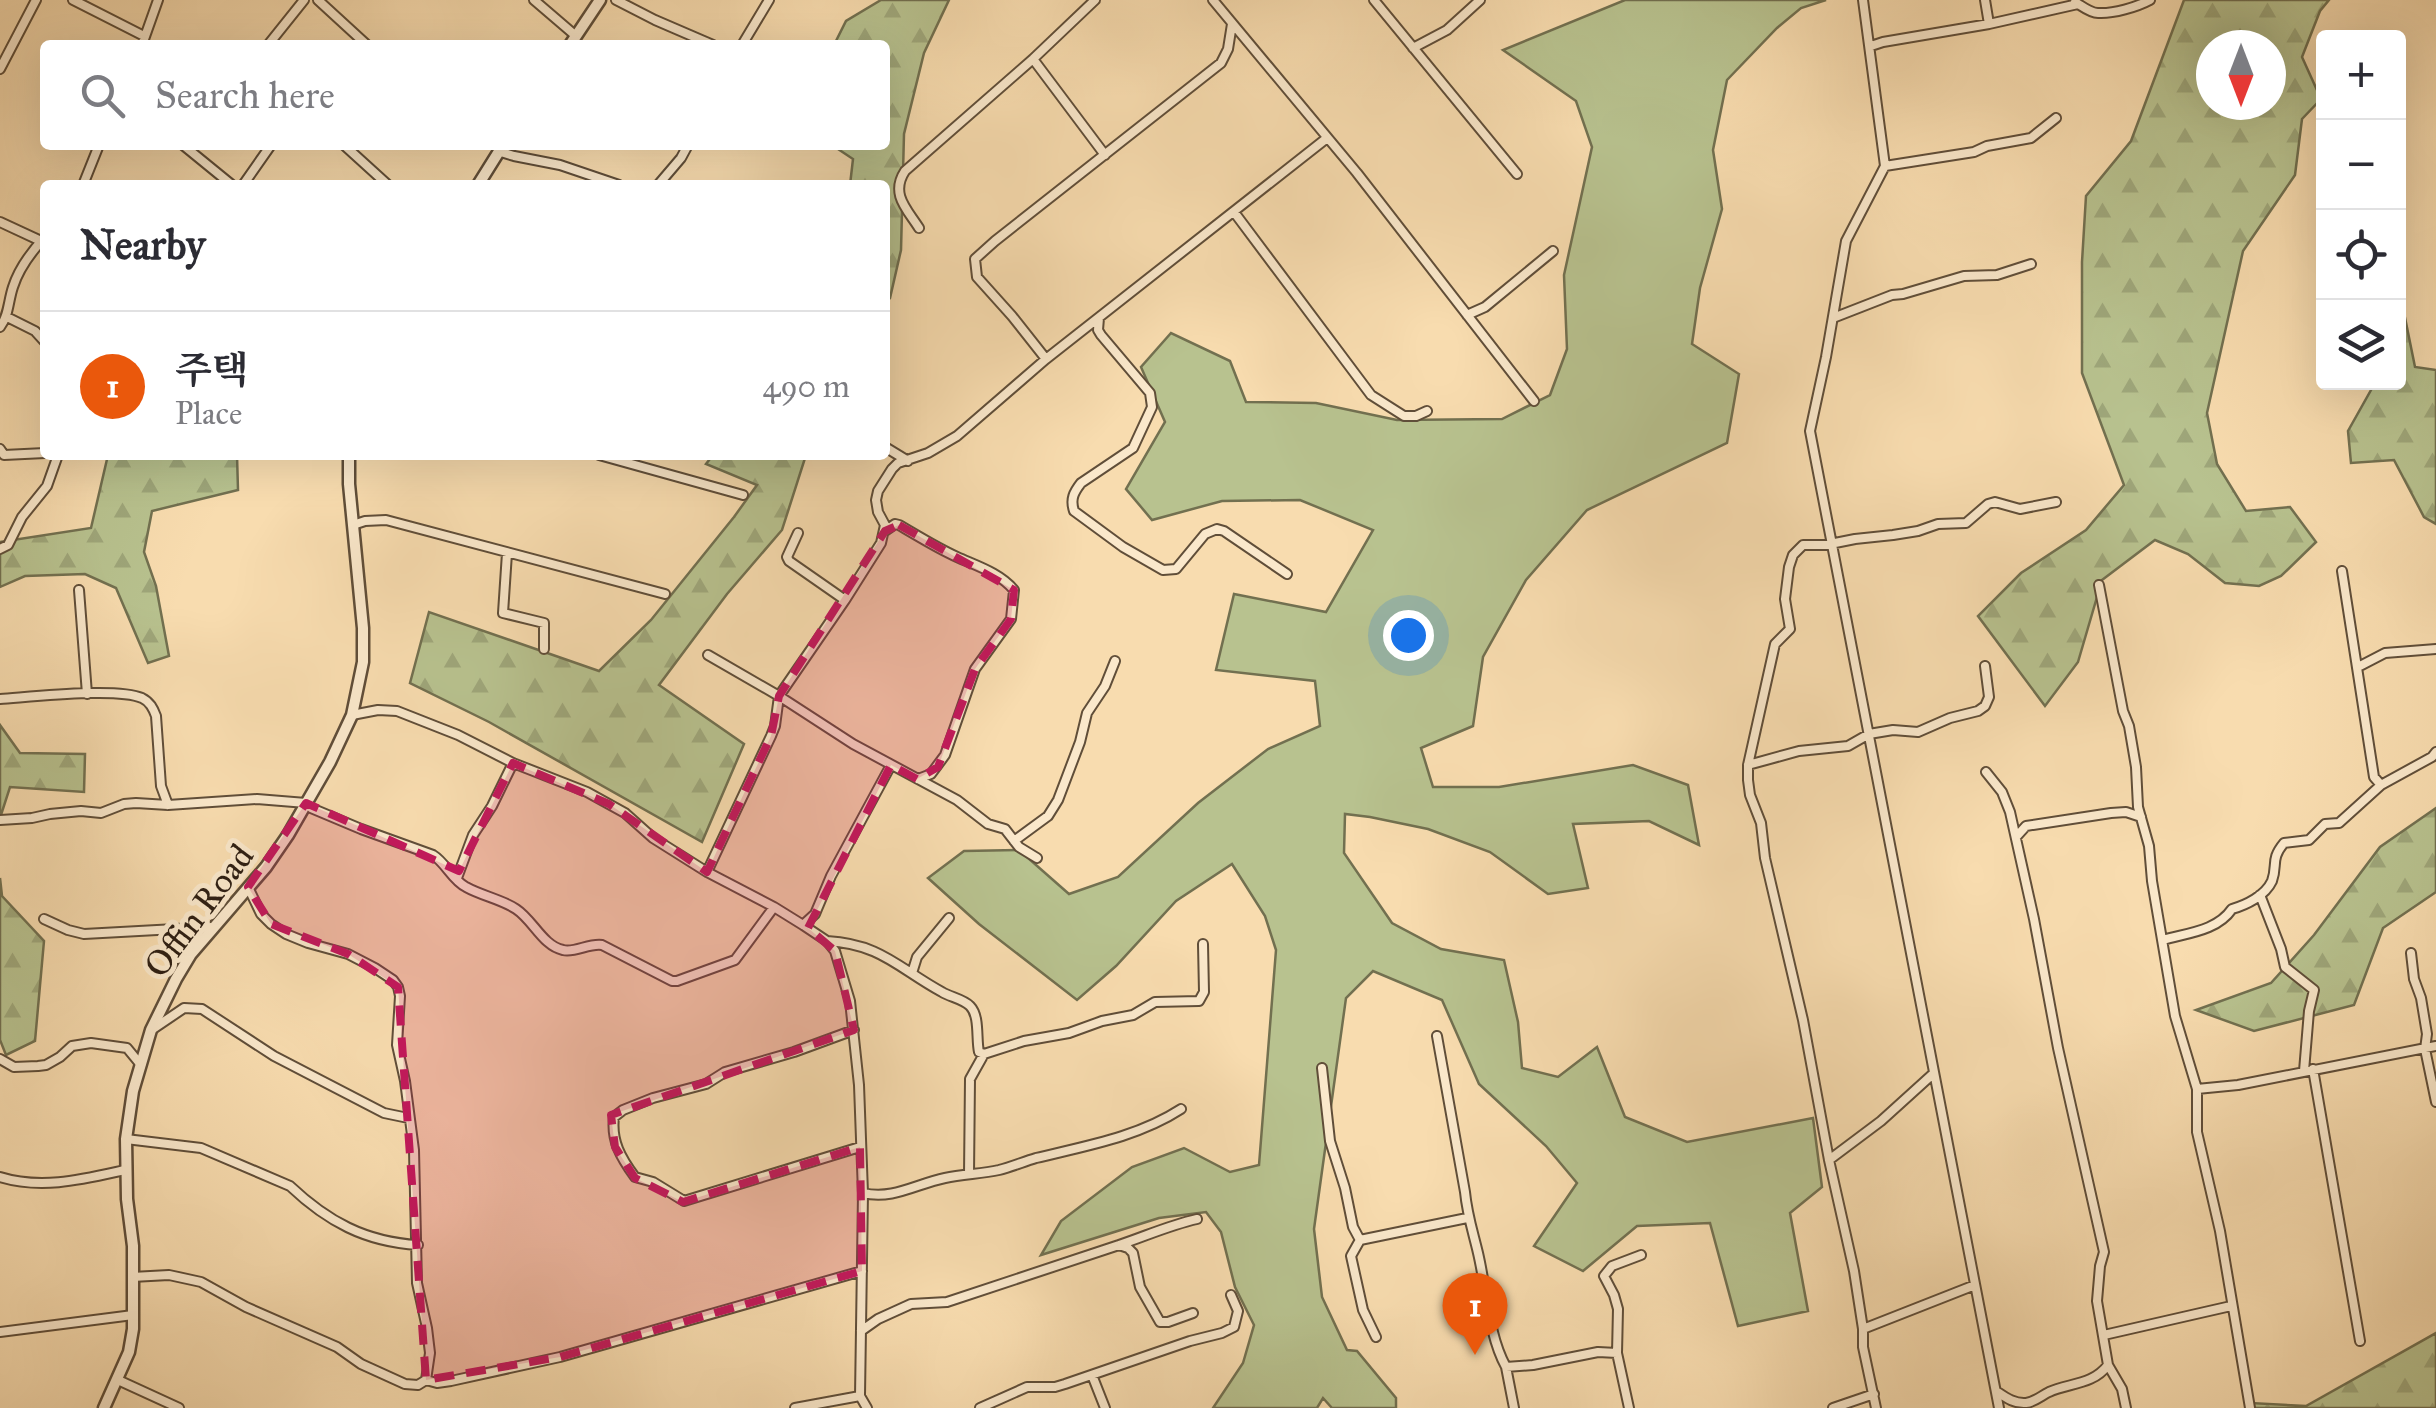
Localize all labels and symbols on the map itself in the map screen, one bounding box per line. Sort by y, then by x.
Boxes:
north arrow [2196,30,2286,120]
your location [1383,610,1434,661]
street label: Offin Road [135,836,263,986]
pin: 1 [1442,1272,1508,1355]

